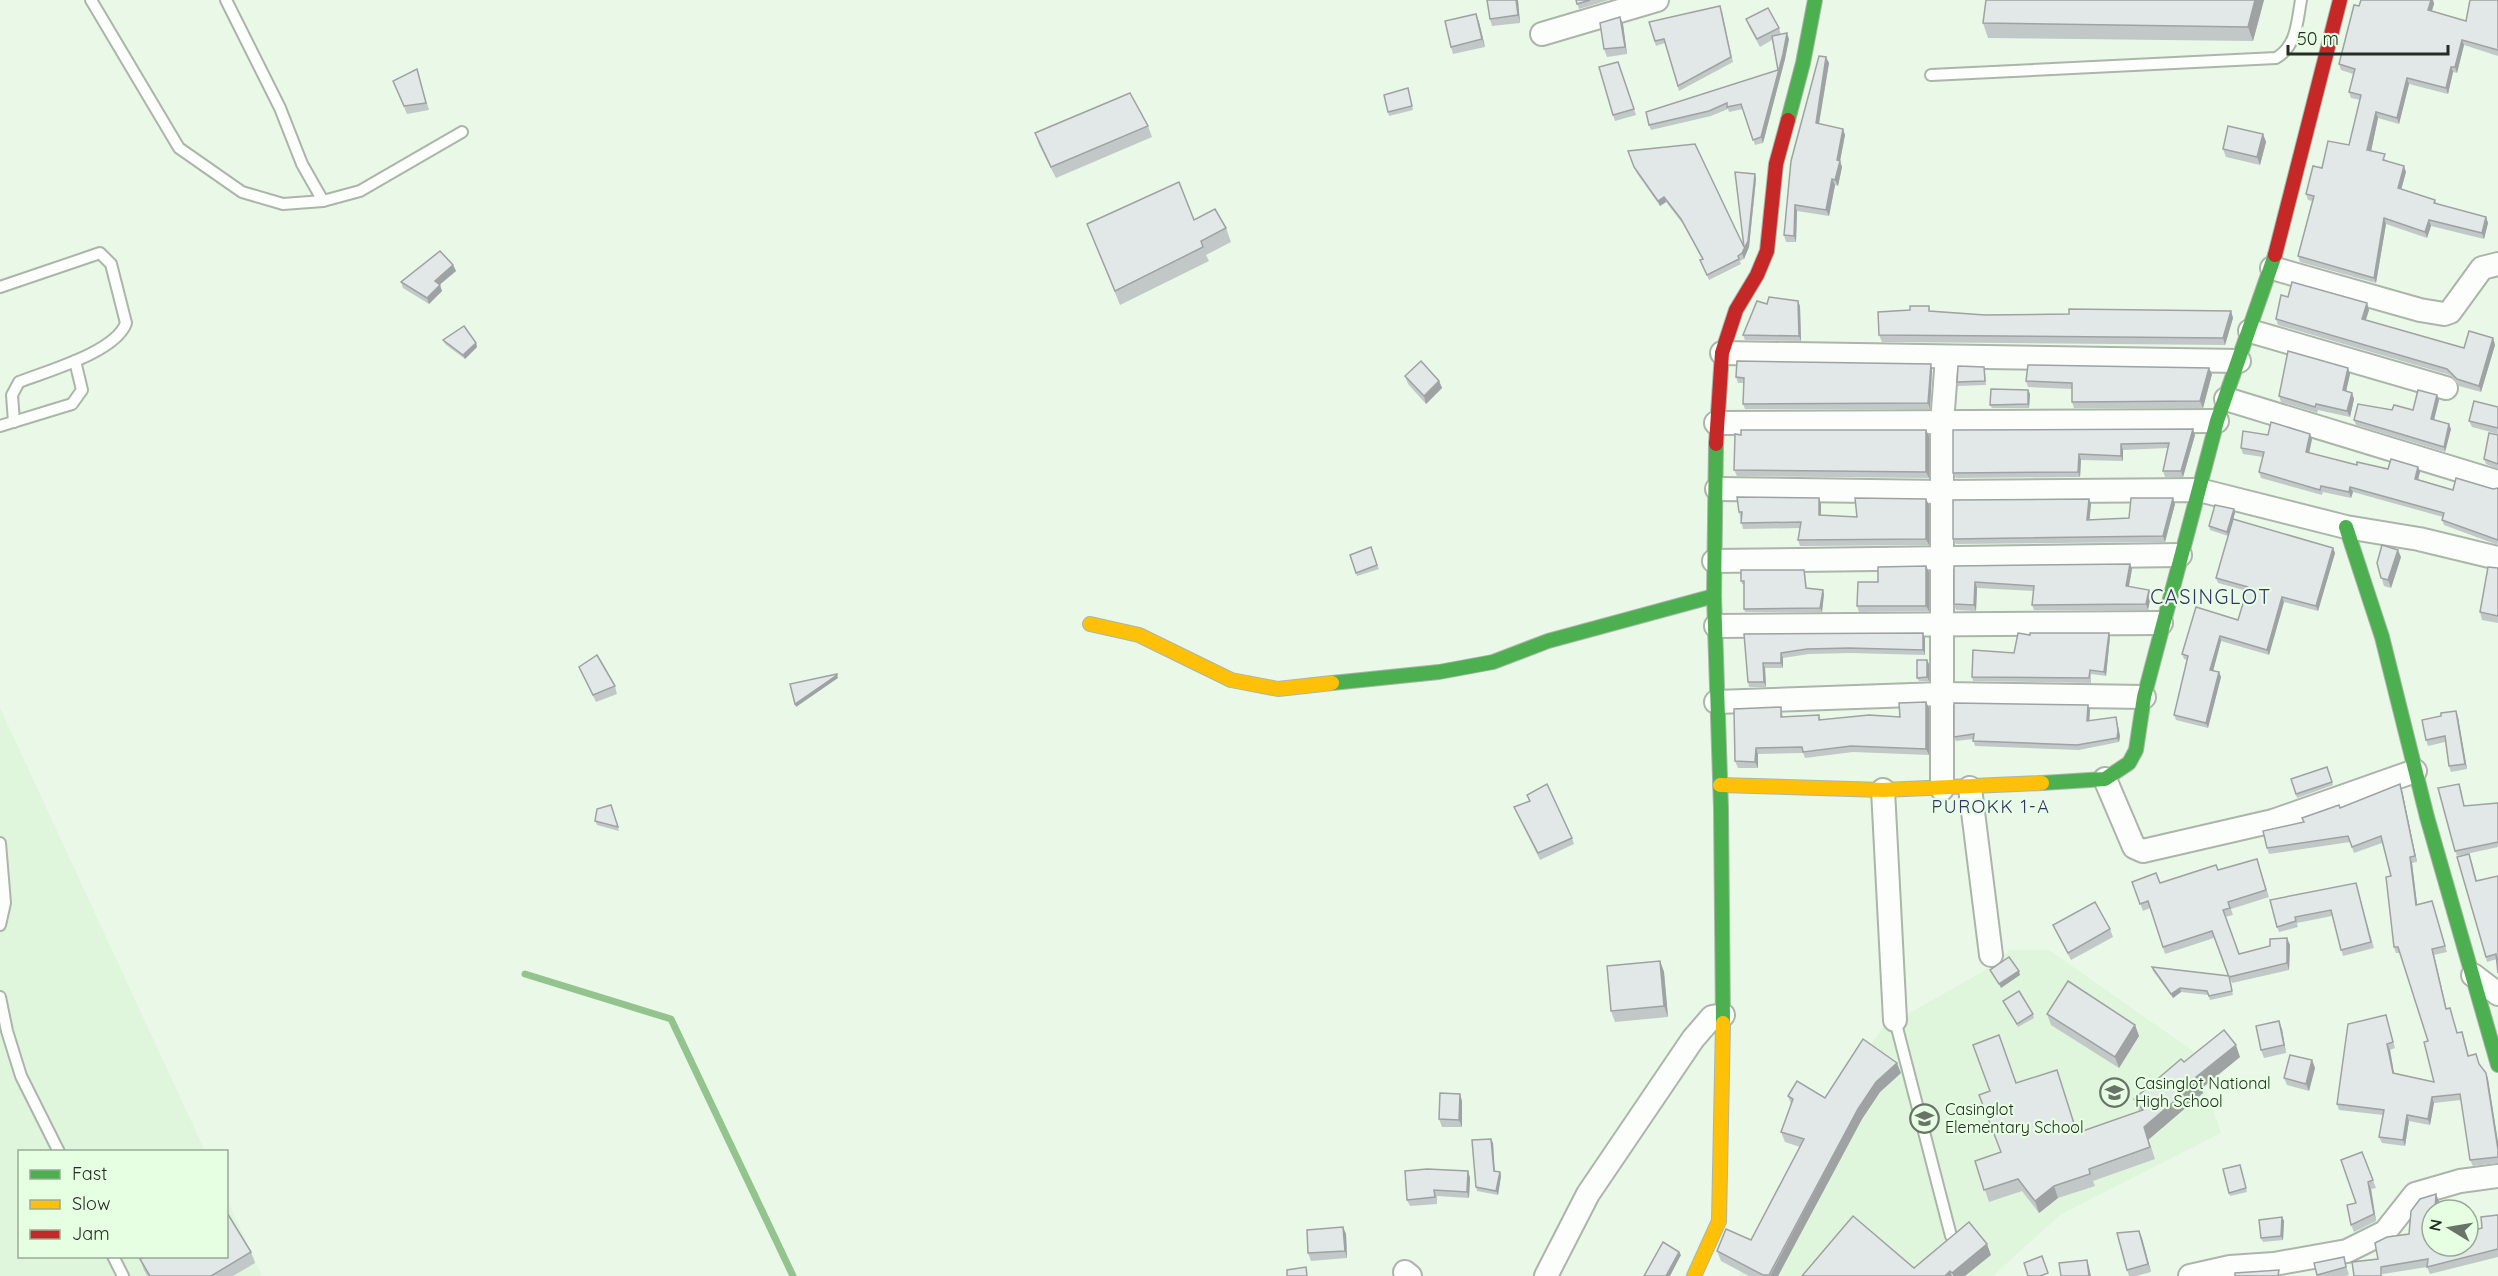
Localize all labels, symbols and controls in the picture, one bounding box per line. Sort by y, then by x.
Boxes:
scale bar [2288,18,2448,56]
text: 50 m [2297,27,2339,50]
district label: CASINGLOT [2150,584,2272,609]
district label: PUROKK 1-A [1932,795,2050,818]
place label: Casinglot National High School [2135,1073,2271,1111]
school or university icon: Casinglot National High School [2098,1076,2130,1108]
place label: Casinglot Elementary School [1945,1099,2084,1137]
school or university icon: Casinglot Elementary School [1908,1102,1940,1134]
legend [18,1150,228,1258]
text: Fast [72,1162,107,1185]
text: Slow [72,1192,110,1215]
north arrow [2420,1198,2480,1258]
text: N [2424,1217,2446,1233]
text: Jam [72,1222,110,1245]

